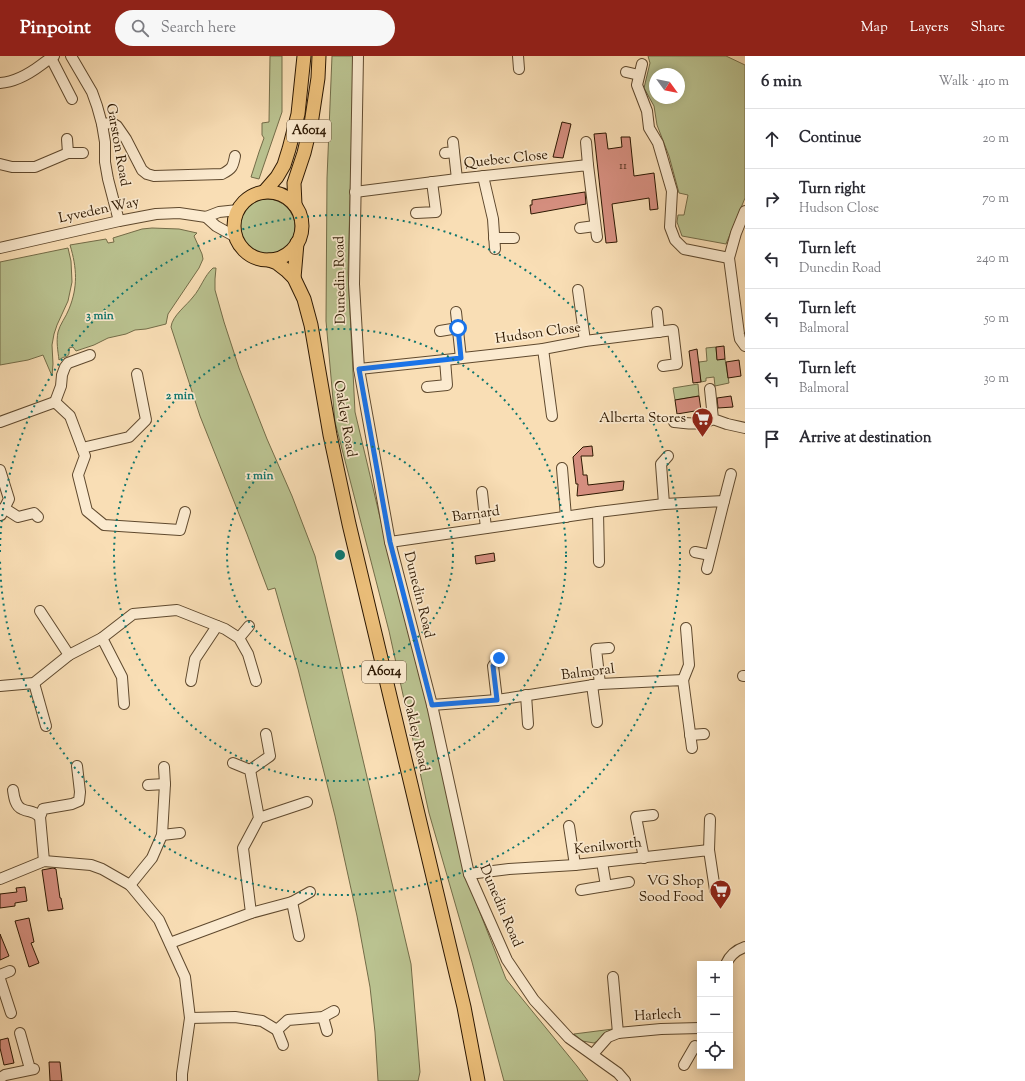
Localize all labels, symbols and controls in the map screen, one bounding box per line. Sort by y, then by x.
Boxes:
search box [115,10,395,46]
text: Pinpoint [20,15,91,42]
icon: search [129,17,151,39]
text: Search here [161,18,236,39]
text: Map [861,18,888,38]
text: Layers [910,18,948,38]
text: Share [970,18,1005,38]
north arrow [649,68,685,104]
text: 6 min [761,70,802,94]
text: Walk · 410 m [938,73,1009,91]
street label: Garston Road [100,102,134,188]
road number: A6014 [287,120,331,142]
icon: ahead [761,128,783,150]
text: Continue [799,128,861,149]
text: 20 m [983,130,1009,148]
street label: Quebec Close [463,146,549,174]
house number: 11 [619,157,627,175]
text: Turn right [799,179,865,200]
icon: right [761,188,783,210]
text: 70 m [982,190,1009,208]
street label: Lyveden Way [57,193,141,229]
text: Hudson Close [799,200,879,218]
street label: Dunedin Road [330,236,352,324]
text: Turn left [799,239,856,260]
icon: left [761,248,783,270]
text: 240 m [976,250,1009,268]
text: Dunedin Road [799,260,881,278]
text: Turn left [799,299,856,320]
text: 3 min [86,307,115,325]
icon: left [761,308,783,330]
text: 50 m [984,310,1009,328]
street label: Hudson Close [494,318,582,350]
route start [449,319,467,337]
text: Balmoral [799,320,849,338]
text: Turn left [799,359,856,380]
icon: left [761,368,783,390]
text: 30 m [983,370,1009,388]
street label: Oakley Road [327,379,361,459]
text: Balmoral [799,380,849,398]
text: 2 min [166,387,195,405]
supermarket icon: Alberta Stores [689,406,715,439]
place label: Alberta Stores [599,409,686,429]
icon: arrive [761,428,783,450]
text: Arrive at destination [799,428,932,449]
text: 1 min [245,467,274,485]
street label: Barnard [451,502,501,528]
centre of rings [333,548,347,562]
street label: Dunedin Road [398,550,438,640]
route end [490,649,508,667]
street label: Balmoral [560,660,616,686]
road number: A6014 [362,661,406,683]
street label: Oakley Road [397,694,433,774]
street label: Kenilworth [573,833,643,861]
street label: Dunedin Road [474,861,527,951]
place label: VG Shop Sood Food [639,872,704,908]
supermarket icon: VG Shop Sood Food [707,877,733,910]
map controls [697,961,733,1069]
button: + [697,961,733,997]
button: − [697,997,733,1033]
street label: Harlech [634,1005,682,1027]
button: locate [697,1033,733,1069]

